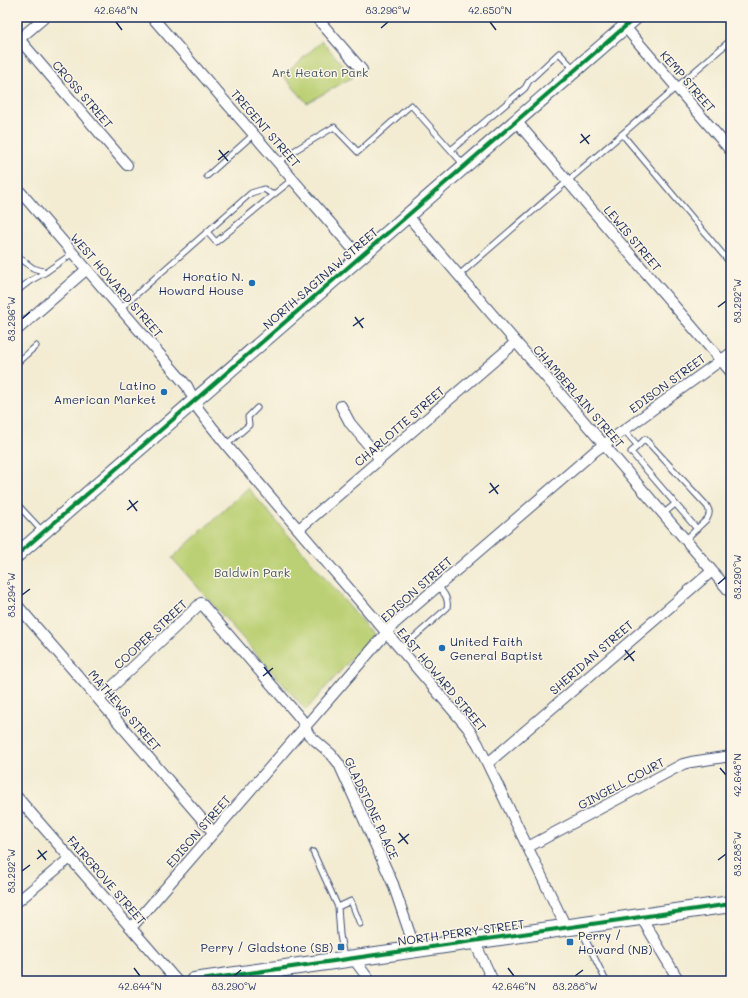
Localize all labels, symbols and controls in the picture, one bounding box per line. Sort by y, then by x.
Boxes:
text: 42.648°N [94,3,138,17]
text: 83.296°W [365,3,411,17]
text: 42.650°N [468,3,512,17]
street label: KEMP STREET [657,47,719,115]
street label: CROSS STREET [49,57,117,131]
park label: Art Heaton Park [272,64,369,80]
street label: TREGENT STREET [228,86,304,170]
street label: LEWIS STREET [601,202,665,274]
street label: NORTH SAGINAW STREET [259,223,381,332]
street label: WEST HOWARD STREET [67,230,167,341]
place label: Horatio N. Howard House [159,268,244,298]
marker: Horatio N. Howard House [247,278,257,288]
text: 83.292°W [730,279,744,323]
text: 83.296°W [4,296,18,342]
street label: CHAMBERLAIN STREET [530,341,628,451]
street label: EDISON STREET [626,350,709,416]
place label: Latino American Market [54,377,156,407]
street label: CHARLOTTE STREET [351,382,448,470]
marker: Latino American Market [159,387,169,397]
street label: EDISON STREET [377,552,455,625]
text: 83.290°W [730,554,744,600]
park label: Baldwin Park [214,564,290,580]
text: 83.294°W [4,572,18,617]
street label: COOPER STREET [110,596,190,672]
street label: SHERIDAN STREET [546,616,636,698]
street label: EAST HOWARD STREET [394,624,490,734]
place label: United Faith General Baptist [450,633,543,663]
marker: United Faith General Baptist [437,643,447,653]
street label: MATHEWS STREET [85,666,165,754]
street label: GINGELL COURT [575,753,667,813]
text: 42.648°N [730,753,744,797]
street label: GLADSTONE PLACE [341,754,403,862]
street label: EDISON STREET [162,791,234,871]
text: 83.288°W [730,831,744,877]
street label: FAIRGROVE STREET [64,832,150,928]
text: 83.292°W [4,849,18,893]
street label: NORTH PERRY STREET [397,915,526,949]
place label: Perry / Howard (NB) [578,927,652,957]
marker: Perry / Howard (NB) [565,937,575,947]
place label: Perry / Gladstone (SB) [200,939,333,955]
marker: Perry / Gladstone (SB) [336,942,346,952]
text: 42.644°N [118,979,162,993]
text: 83.290°W [211,979,257,993]
text: 42.646°N [492,979,536,993]
text: 83.288°W [552,979,598,993]

